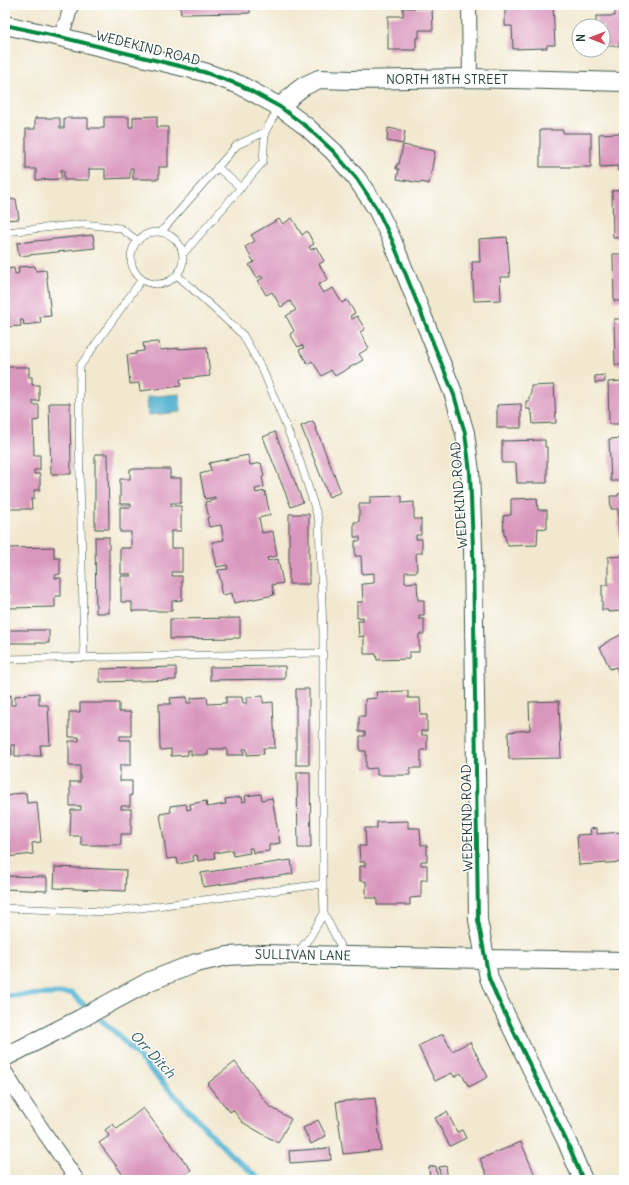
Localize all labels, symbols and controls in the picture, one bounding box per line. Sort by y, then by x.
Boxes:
north arrow [571,18,611,58]
street label: WEDEKIND ROAD [94,27,202,69]
text: N [574,34,588,42]
street label: NORTH 18TH STREET [386,71,508,88]
street label: WEDEKIND ROAD [447,441,471,549]
street label: WEDEKIND ROAD [458,764,476,872]
street label: SULLIVAN LANE [255,946,352,964]
water label: Orr Ditch [126,1026,180,1082]

